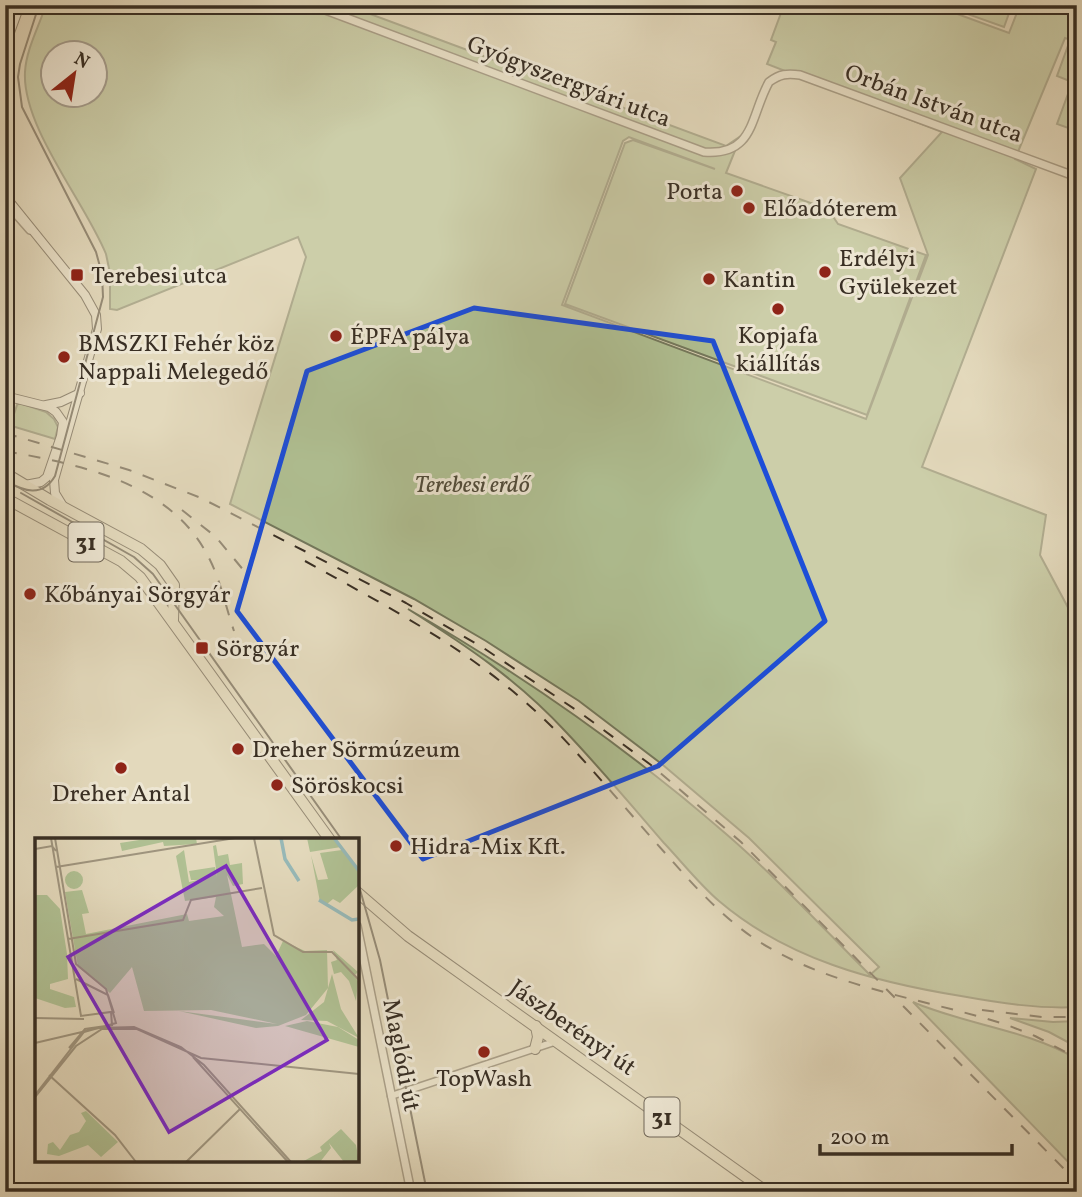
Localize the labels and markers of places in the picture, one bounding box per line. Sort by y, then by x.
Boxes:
place label: Porta [666,176,723,210]
marker: Porta [729,183,745,199]
place label: Előadóterem [763,193,898,227]
marker: Előadóterem [741,200,757,216]
place label: Erdélyi Gyülekezet [839,243,958,305]
place label: Terebesi utca [91,260,227,294]
place label: Kantin [723,264,796,298]
marker: Erdélyi Gyülekezet [817,264,833,280]
marker: Terebesi utca [69,267,85,283]
marker: Kantin [701,271,717,287]
marker: Kopjafa kiállítás [770,301,786,317]
place label: Kopjafa kiállítás [736,320,820,382]
place label: ÉPFA pálya [350,321,470,355]
place label: BMSZKI Fehér köz Nappali Melegedő [78,328,275,390]
marker: ÉPFA pálya [328,328,344,344]
marker: BMSZKI Fehér köz Nappali Melegedő [56,349,72,365]
place label: Kőbányai Sörgyár [44,579,231,613]
marker: Kőbányai Sörgyár [22,586,38,602]
place label: Sörgyár [216,633,299,667]
marker: Sörgyár [194,640,210,656]
place label: Dreher Sörmúzeum [252,734,461,768]
marker: Dreher Sörmúzeum [230,741,246,757]
marker: Dreher Antal [113,760,129,776]
place label: Söröskocsi [291,770,404,804]
marker: Söröskocsi [269,777,285,793]
place label: Dreher Antal [52,778,190,812]
place label: Hidra-Mix Kft. [410,831,566,865]
marker: Hidra-Mix Kft. [388,838,404,854]
marker: TopWash [476,1044,492,1060]
place label: TopWash [436,1063,532,1097]

